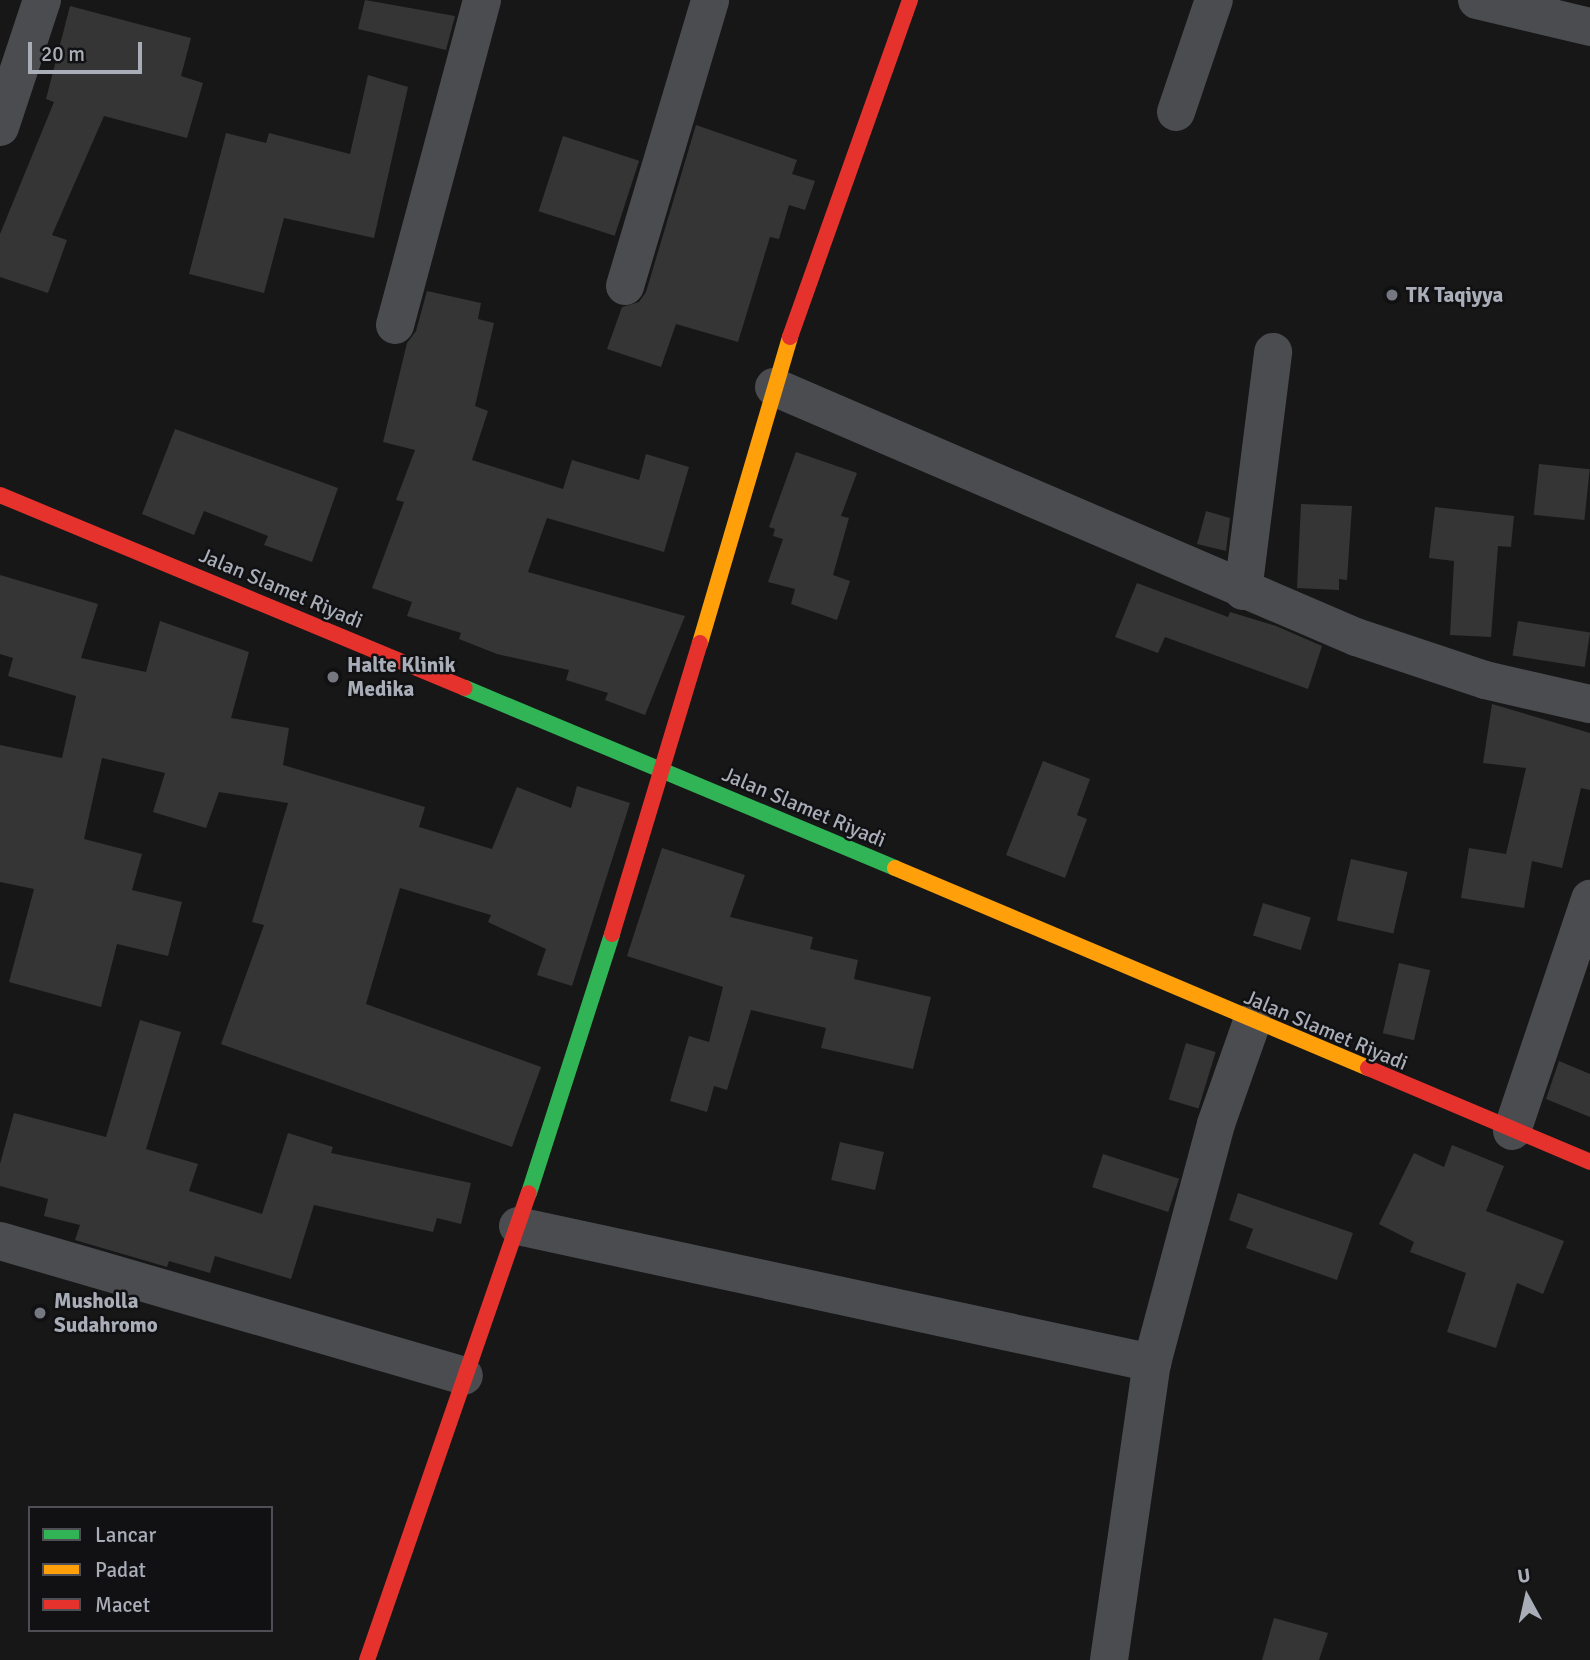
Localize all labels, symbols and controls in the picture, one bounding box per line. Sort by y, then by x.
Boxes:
scale bar [32,28,145,72]
text: 20 m [41,41,85,67]
place label: TK Taqiyya [1406,282,1503,308]
marker: TK Taqiyya [1384,287,1400,303]
street label: Jalan Slamet Riyadi [195,542,367,634]
place label: Halte Klinik Medika [347,652,456,702]
marker: Halte Klinik Medika [325,669,341,685]
street label: Jalan Slamet Riyadi [718,761,890,853]
street label: Jalan Slamet Riyadi [1240,984,1412,1076]
place label: Musholla Sudahromo [54,1288,158,1338]
marker: Musholla Sudahromo [32,1305,48,1321]
legend [28,1506,273,1632]
text: Lancar [95,1522,156,1548]
text: Padat [95,1557,146,1583]
north arrow [1492,1562,1562,1632]
text: U [1516,1563,1532,1589]
text: Macet [95,1592,150,1618]

